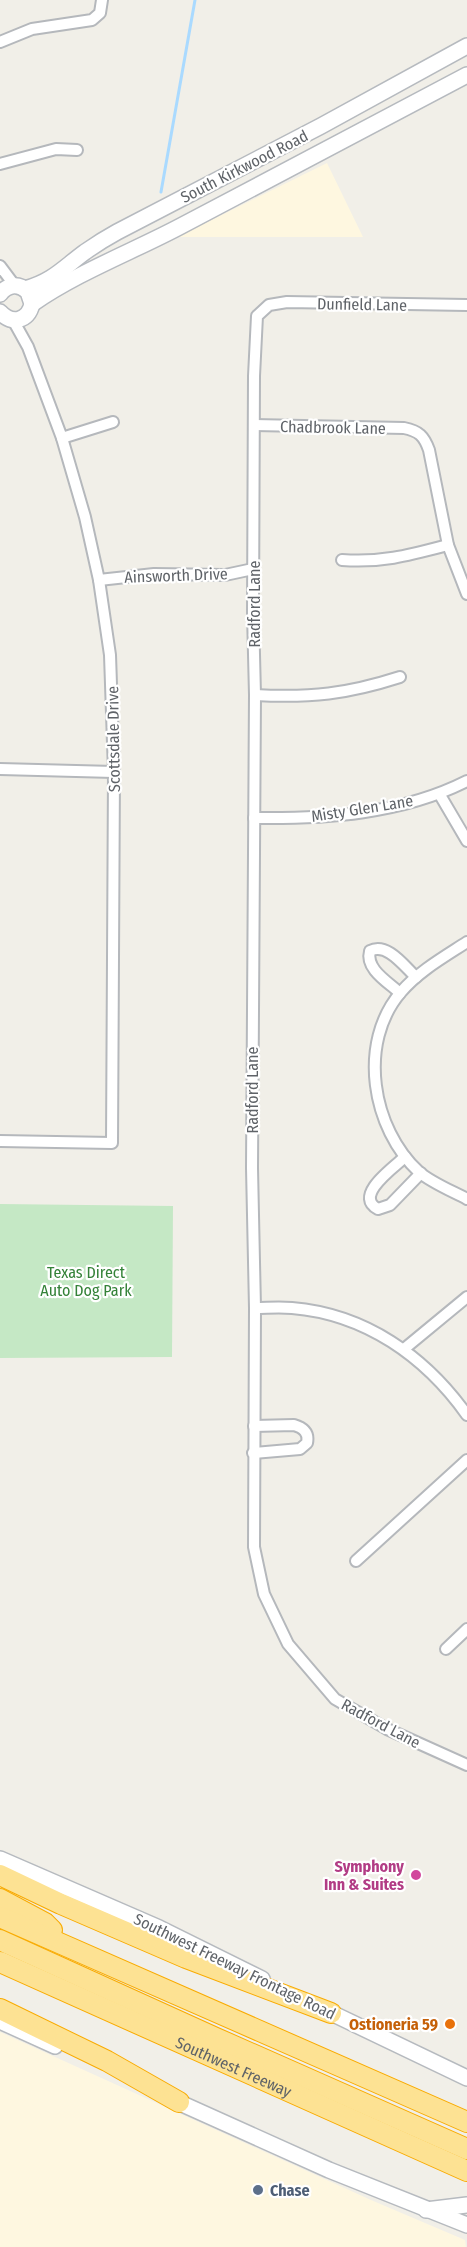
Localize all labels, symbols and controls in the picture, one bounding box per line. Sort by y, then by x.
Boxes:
street label: South Kirkwood Road [177,126,311,207]
street label: Dunfield Lane [317,294,407,315]
street label: Chadbrook Lane [280,417,386,438]
street label: Radford Lane [245,561,264,647]
street label: Ainsworth Drive [124,564,228,587]
street label: Scottsdale Drive [103,686,124,792]
street label: Misty Glen Lane [310,791,414,826]
street label: Radford Lane [243,1047,262,1133]
park label: Texas Direct Auto Dog Park [40,1263,132,1300]
street label: Radford Lane [338,1695,424,1752]
place label: Symphony Inn & Suites [324,1857,404,1894]
marker: Symphony Inn & Suites [409,1868,423,1882]
street label: Southwest Freeway Frontage Road [131,1909,339,2024]
place label: Ostioneria 59 [349,2015,438,2034]
marker: Ostioneria 59 [443,2017,457,2031]
street label: Southwest Freeway [172,2033,295,2102]
place label: Chase [270,2181,310,2200]
marker: Chase [251,2183,265,2197]

